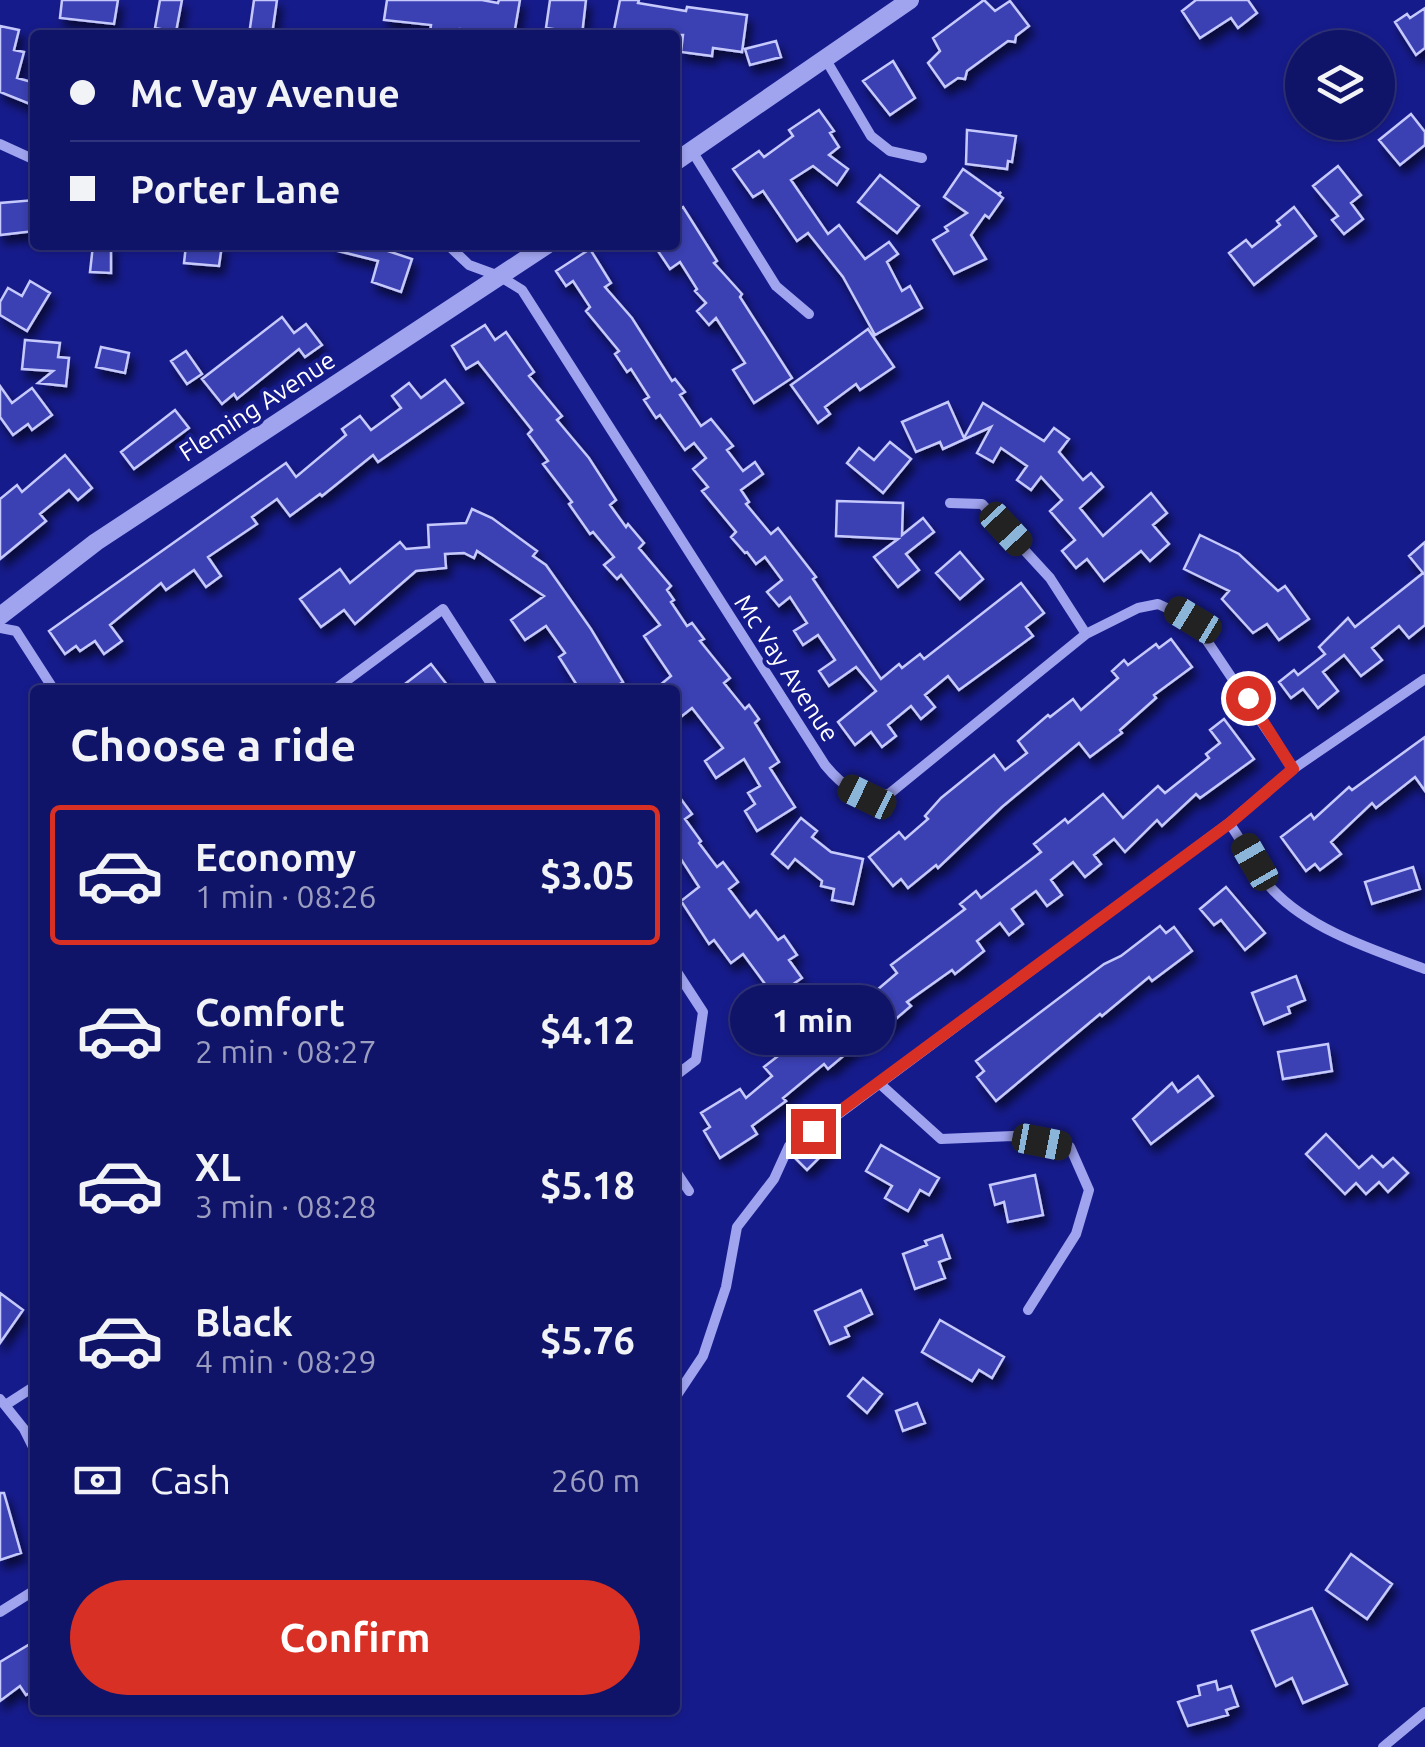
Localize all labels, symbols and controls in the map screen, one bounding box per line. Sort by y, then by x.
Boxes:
map controls [1285,30,1395,140]
button: layers [1285,30,1395,140]
text: Mc Vay Avenue [130,72,400,114]
text: Porter Lane [130,168,340,210]
street label: Fleming Avenue [174,345,340,467]
car [975,497,1037,561]
street label: Mc Vay Avenue [729,589,845,747]
car [1160,592,1226,648]
route start [1226,676,1271,721]
text: Choose a ride [70,719,356,770]
car [833,770,901,824]
car [1227,829,1283,895]
icon: car [75,830,165,920]
text: Economy [195,836,356,878]
text: $3.05 [540,854,635,896]
text: 1 min · 08:26 [195,878,377,914]
icon: car [75,985,165,1075]
callout: 1 min [730,986,896,1056]
text: Comfort [195,991,345,1033]
text: 1 min [772,1002,853,1038]
text: $4.12 [540,1009,635,1051]
text: 2 min · 08:27 [195,1033,377,1069]
route end [791,1109,836,1154]
car [1010,1122,1074,1162]
icon: car [75,1140,165,1230]
text: XL [195,1146,241,1188]
text: $5.18 [540,1164,635,1206]
text: 3 min · 08:28 [195,1188,377,1224]
icon: car [75,1295,165,1385]
text: Black [195,1301,293,1343]
text: $5.76 [540,1319,635,1361]
text: 4 min · 08:29 [195,1343,377,1379]
icon: cash [70,1453,125,1508]
text: Cash [150,1459,231,1501]
text: 260 m [551,1462,640,1498]
button: Confirm [70,1580,640,1695]

